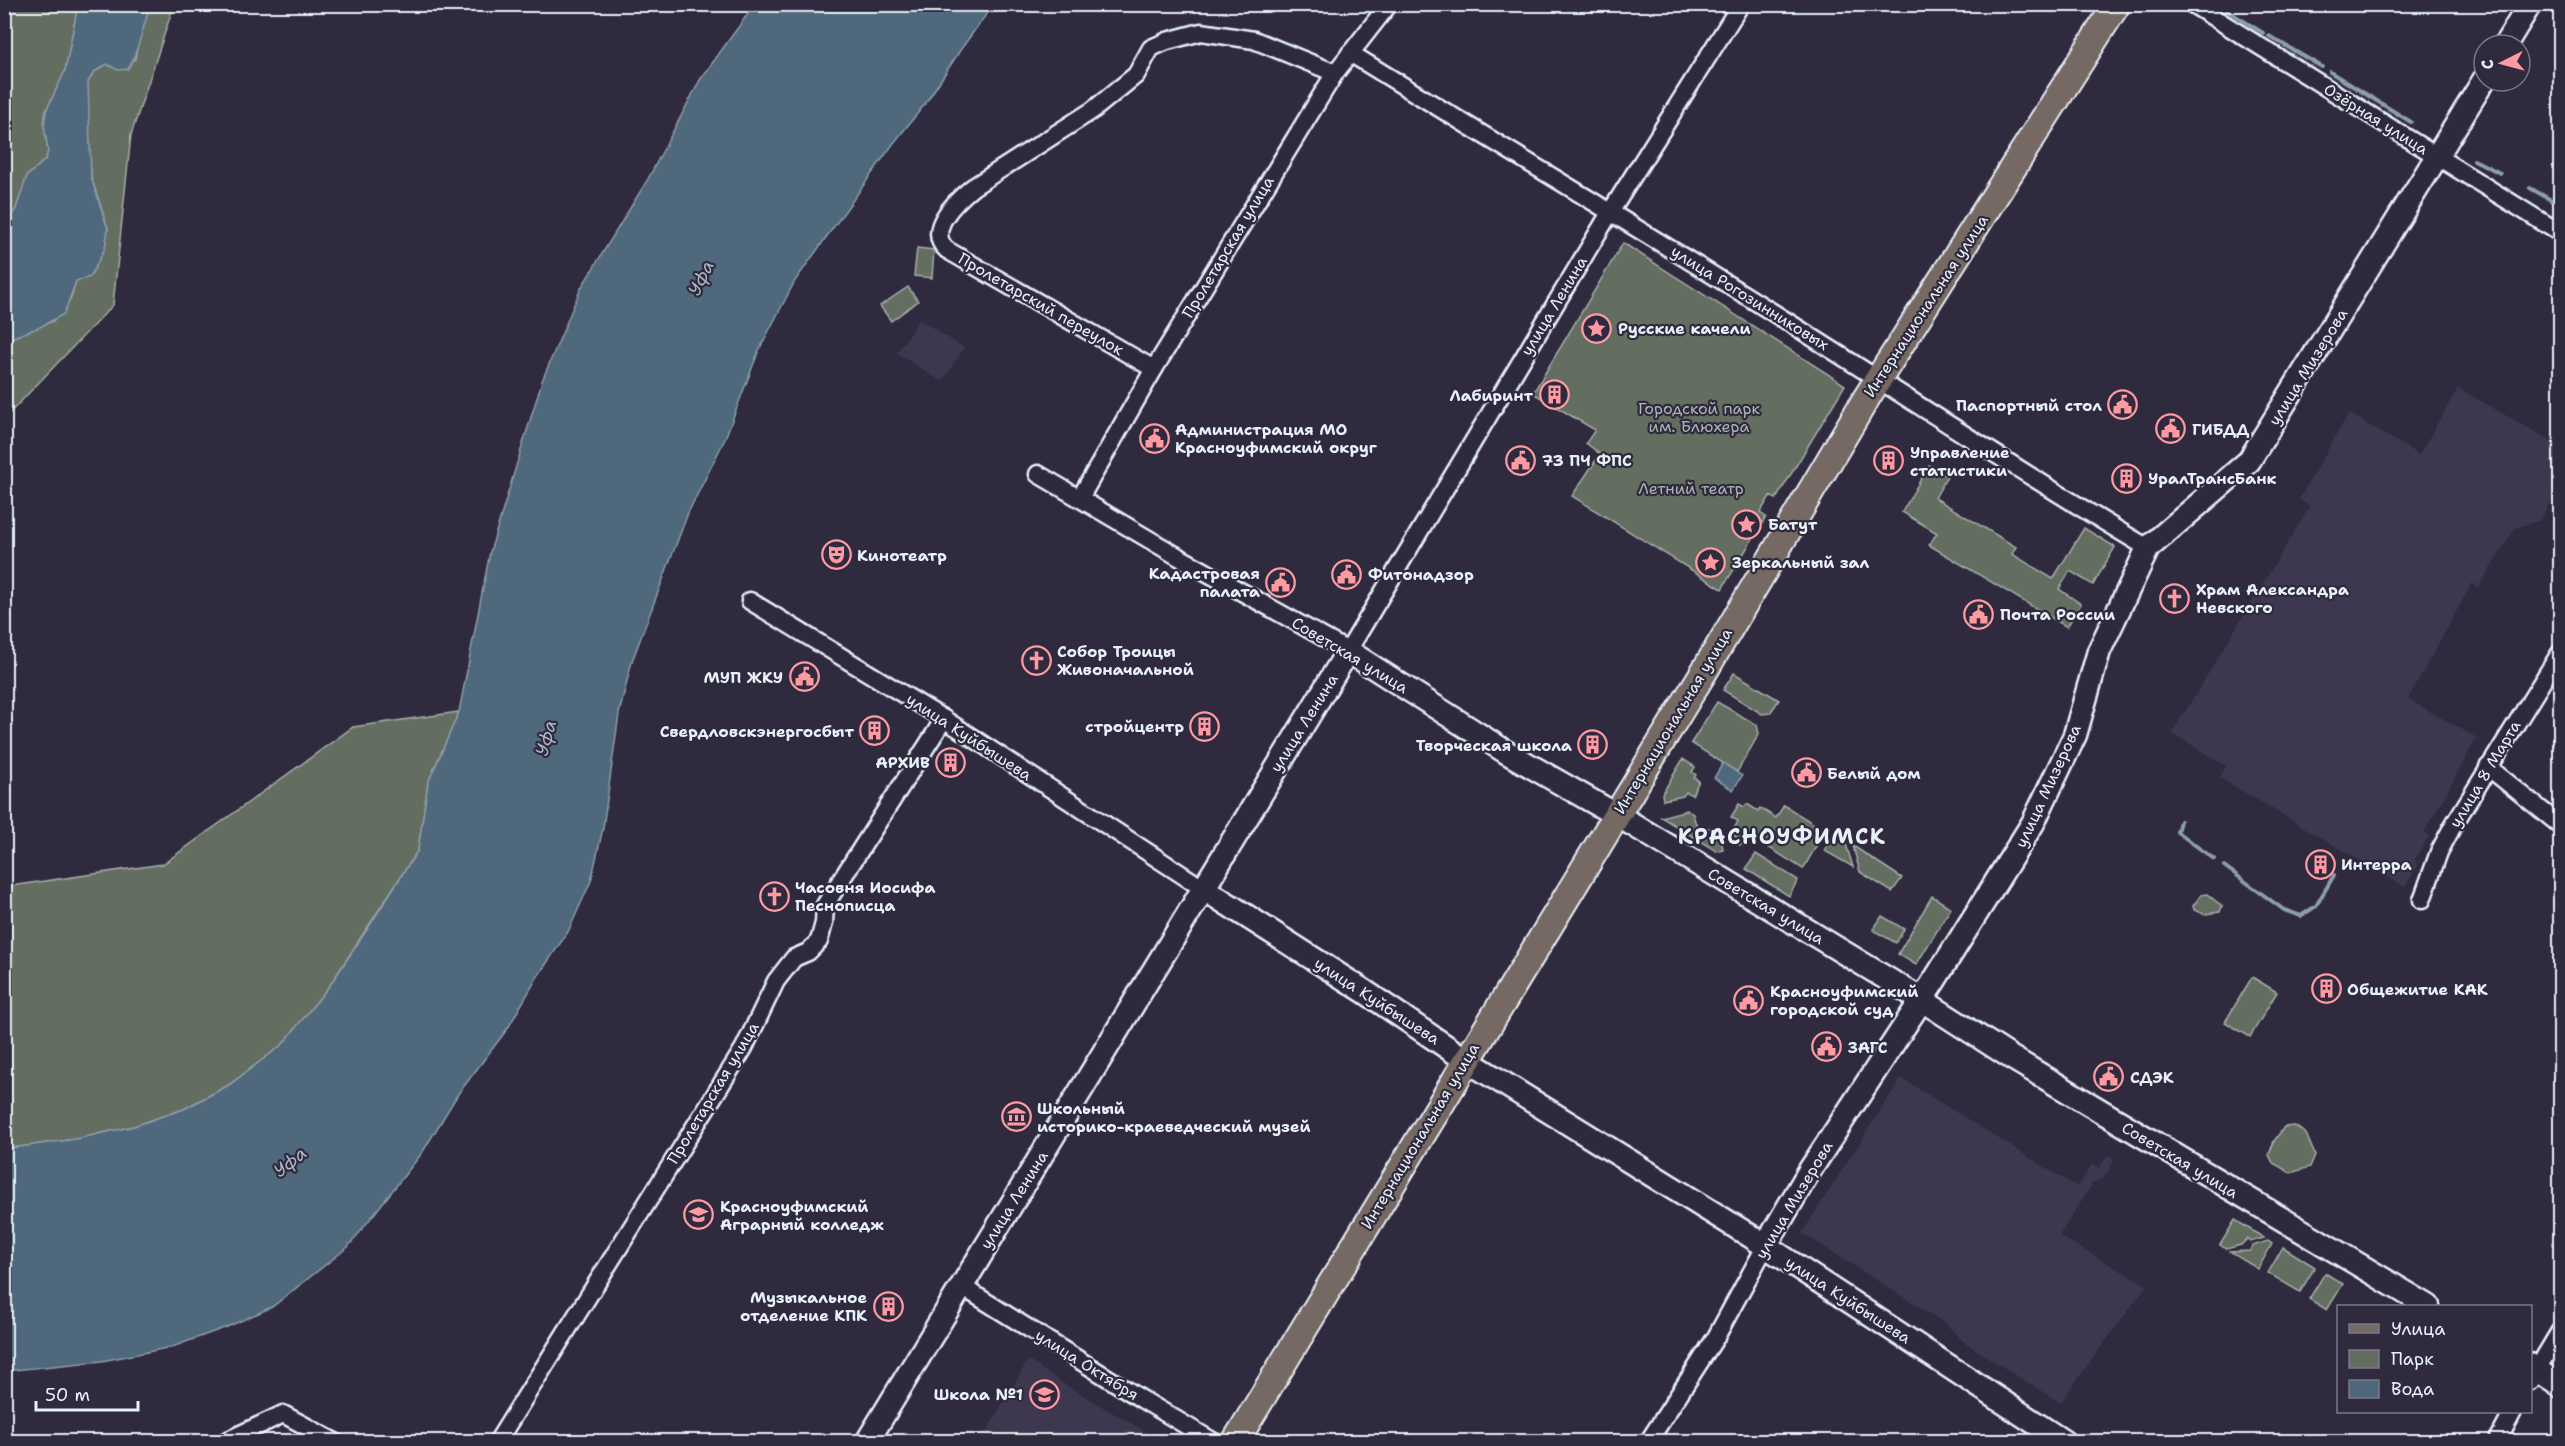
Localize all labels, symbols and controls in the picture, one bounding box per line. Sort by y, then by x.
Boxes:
north arrow [2472,33,2532,93]
text: С [2477,58,2499,71]
street label: Озёрная улица [2320,79,2432,159]
street label: Пролетарская улица [1177,172,1279,322]
street label: Интернациональная улица [1859,211,1993,401]
street label: улица Рогозинниковых [1667,241,1833,355]
street label: Пролетарский переулок [954,248,1128,360]
street label: улица Ленина [1516,252,1592,360]
water label: Уфа [682,256,720,300]
street label: улица Мизерова [2264,305,2352,429]
place icon: Русские качели [1581,312,1613,344]
place label: Русские качели [1618,318,1751,339]
building icon: Лабиринт [1538,379,1570,411]
place label: Лабиринт [1449,385,1533,406]
public building icon: Паспортный стол [2107,389,2139,421]
place label: Паспортный стол [1956,395,2102,416]
park label: Городской парк им. Блюхера [1638,398,1761,437]
public building icon: ГИБДД [2155,413,2187,445]
place label: Администрация МО Красноуфимский округ [1175,419,1378,458]
place label: ГИБДД [2192,419,2249,440]
public building icon: Администрация МО Красноуфимский округ [1138,422,1170,454]
place label: Управление статистики [1910,442,2010,481]
public building icon: 73 ПЧ ФПС [1505,444,1537,476]
building icon: Управление статистики [1873,445,1905,477]
place label: 73 ПЧ ФПС [1542,450,1632,471]
building icon: УралТрансБанк [2111,462,2143,494]
place label: УралТрансБанк [2148,468,2276,489]
park label: Летний театр [1638,478,1744,499]
place icon: Батут [1731,508,1763,540]
place label: Батут [1768,514,1818,535]
theatre icon: Кинотеатр [820,539,852,571]
place label: Кинотеатр [857,545,947,566]
place icon: Зеркальный зал [1695,546,1727,578]
place label: Зеркальный зал [1732,552,1870,573]
public building icon: Фитонадзор [1331,558,1363,590]
place label: Кадастровая палата [1149,563,1260,602]
place label: Фитонадзор [1368,564,1474,585]
public building icon: Кадастровая палата [1265,566,1297,598]
place label: Храм Александра Невского [2196,579,2349,618]
church icon: Храм Александра Невского [2159,582,2191,614]
public building icon: Почта России [1963,598,1995,630]
place label: Почта России [2000,604,2115,625]
street label: Советская улица [1288,612,1412,698]
street label: Интернациональная улица [1609,624,1737,818]
place label: Собор Троицы Живоначальной [1057,641,1194,680]
church icon: Собор Троицы Живоначальной [1020,644,1052,676]
public building icon: МУП ЖКУ [788,661,820,693]
place label: МУП ЖКУ [704,667,783,688]
street label: улица Ленина [1265,670,1343,776]
street label: улица Куйбышева [902,689,1036,785]
building icon: стройцентр [1189,710,1221,742]
building icon: Свердловскэнергосбыт [859,715,891,747]
place label: стройцентр [1085,716,1184,737]
street label: улица 8 Марта [2445,716,2525,832]
water label: Уфа [530,717,562,759]
place label: Свердловскэнергосбыт [660,721,854,742]
street label: улица Мизерова [2010,721,2086,851]
building icon: Творческая школа [1577,729,1609,761]
place label: Творческая школа [1416,735,1572,756]
building icon: АРХИВ [935,746,967,778]
place label: АРХИВ [875,752,930,773]
public building icon: Белый дом [1790,757,1822,789]
place label: Белый дом [1827,763,1921,784]
district label: КРАСНОУФИМСК [1678,822,1886,851]
building icon: Интерра [2304,848,2336,880]
place label: Интерра [2341,854,2412,875]
street label: Советская улица [1704,863,1828,949]
place label: Часовня Иосифа Песнописца [795,877,935,916]
church icon: Часовня Иосифа Песнописца [758,880,790,912]
street label: улица Куйбышева [1310,953,1444,1049]
building icon: Общежитие КАК [2310,973,2342,1005]
place label: Общежитие КАК [2347,979,2488,1000]
place label: Красноуфимский городской суд [1770,981,1918,1020]
public building icon: Красноуфимский городской суд [1733,984,1765,1016]
street label: Пролетарская улица [662,1018,764,1168]
public building icon: ЗАГС [1811,1031,1843,1063]
place label: ЗАГС [1848,1037,1888,1058]
street label: Интернациональная улица [1356,1039,1484,1233]
public building icon: СДЭК [2093,1061,2125,1093]
place label: СДЭК [2130,1067,2174,1088]
place label: Школьный историко-краеведческий музей [1037,1098,1311,1137]
museum icon: Школьный историко-краеведческий музей [1000,1101,1032,1133]
street label: Советская улица [2118,1117,2242,1203]
street label: улица Мизерова [1751,1137,1837,1263]
water label: Уфа [268,1141,312,1183]
street label: улица Ленина [975,1147,1053,1253]
place label: Красноуфимский Аграрный колледж [720,1196,884,1235]
school or university icon: Красноуфимский Аграрный колледж [683,1199,715,1231]
street label: улица Куйбышева [1781,1252,1915,1348]
place label: Музыкальное отделение КПК [740,1287,867,1326]
building icon: Музыкальное отделение КПК [872,1290,904,1322]
legend [2337,1305,2532,1413]
text: Улица [2391,1317,2445,1341]
street label: улица Октября [1031,1325,1143,1405]
text: Парк [2391,1347,2434,1371]
scale bar [36,1374,138,1412]
text: Вода [2391,1377,2434,1401]
school or university icon: Школа №1 [1028,1378,1060,1410]
text: 50 m [45,1383,90,1407]
place label: Школа №1 [934,1384,1023,1405]

